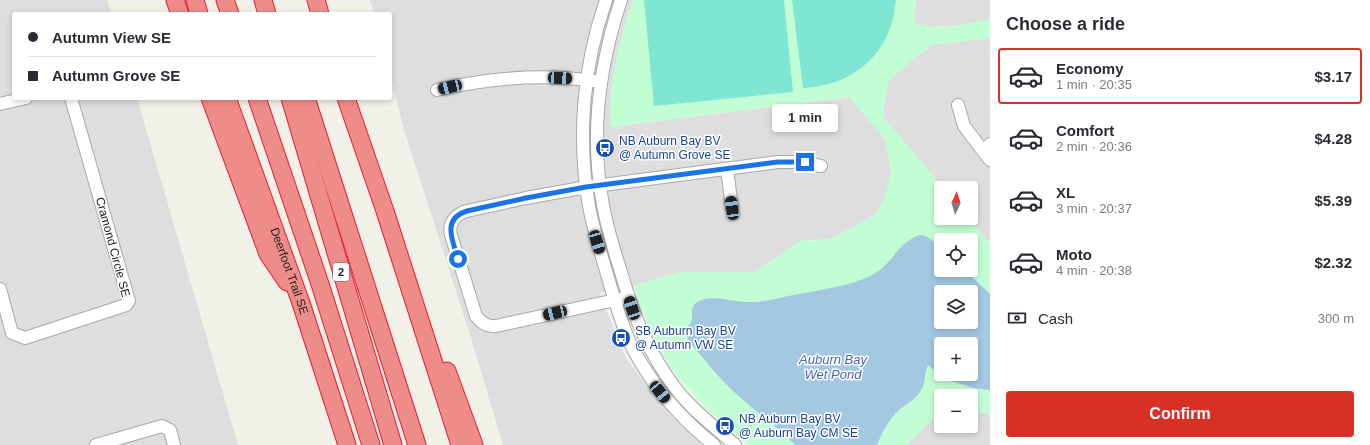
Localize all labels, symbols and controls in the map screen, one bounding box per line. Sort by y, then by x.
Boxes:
text: Choose a ride [1006,14,1125,34]
text: Autumn View SE [52,29,171,46]
icon: car [1008,58,1044,94]
text: Economy [1056,60,1124,77]
text: Autumn Grove SE [52,67,180,84]
text: $3.17 [1314,68,1352,85]
car [548,71,572,85]
text: 1 min · 20:35 [1056,77,1132,92]
car [437,78,463,96]
callout: 1 min [772,104,838,132]
text: 1 min [788,110,822,125]
icon: car [1008,120,1044,156]
text: Comfort [1056,122,1114,139]
text: $4.28 [1314,130,1352,147]
place label: NB Auburn Bay BV @ Autumn Grove SE [619,134,731,162]
bus stop icon: NB Auburn Bay BV @ Autumn Grove SE [594,137,616,159]
text: 2 min · 20:36 [1056,139,1132,154]
route end [796,153,814,171]
north arrow [934,181,978,225]
map controls [934,181,978,433]
icon: car [1008,182,1044,218]
text: XL [1056,184,1075,201]
text: $5.39 [1314,192,1352,209]
car [724,195,740,221]
street label: Cramond Circle SE [93,196,133,298]
text: 3 min · 20:37 [1056,201,1132,216]
street label: Deerfoot Trail SE [267,226,311,316]
car [588,229,606,255]
button: locate [934,233,978,277]
icon: car [1008,244,1044,280]
text: Moto [1056,246,1092,263]
route start [449,250,467,268]
text: $2.32 [1314,254,1352,271]
road number: 2 [333,263,349,281]
text: 4 min · 20:38 [1056,263,1132,278]
button: layers [934,285,978,329]
car [623,295,641,321]
car [542,304,568,322]
icon: cash [1006,307,1028,329]
text: Cash [1038,310,1073,327]
text: 300 m [1318,311,1354,326]
place label: SB Auburn Bay BV @ Autumn VW SE [635,324,736,352]
bus stop icon: SB Auburn Bay BV @ Autumn VW SE [610,327,632,349]
button: + [934,337,978,381]
water label: Auburn Bay Wet Pond [798,352,868,382]
car [648,379,672,405]
button: − [934,389,978,433]
button: Confirm [1006,391,1354,437]
place label: NB Auburn Bay BV @ Auburn Bay CM SE [739,412,858,440]
bus stop icon: NB Auburn Bay BV @ Auburn Bay CM SE [714,415,736,437]

